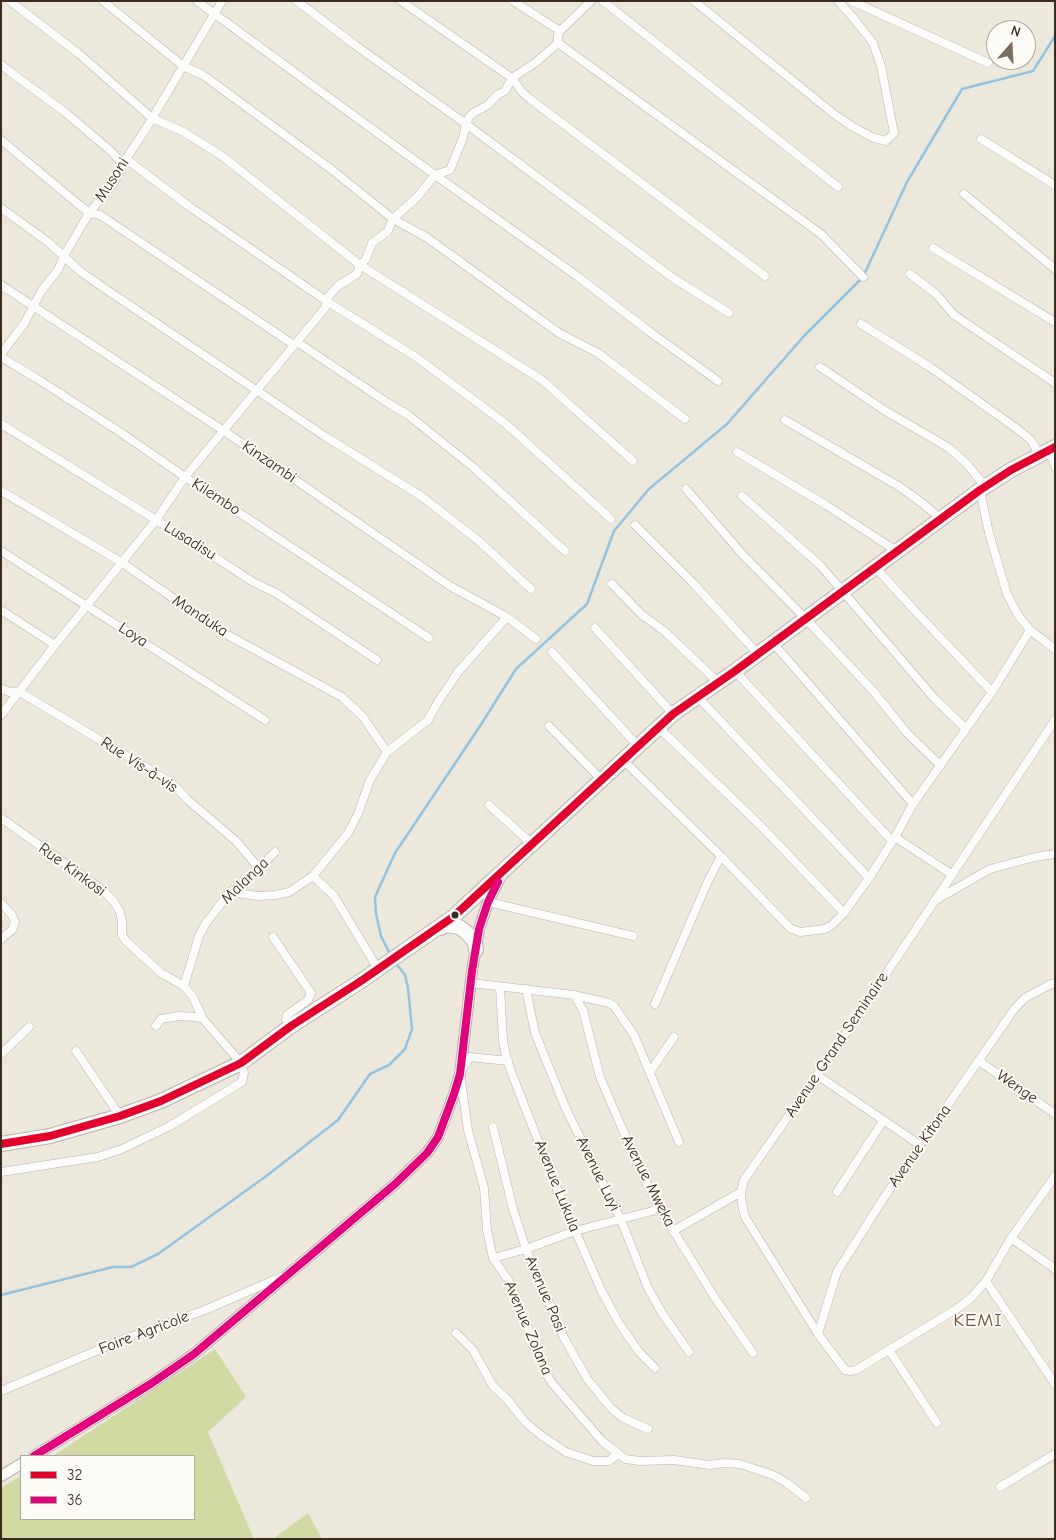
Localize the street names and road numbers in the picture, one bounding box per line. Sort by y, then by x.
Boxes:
street label: Musoni [91,154,133,206]
street label: Kinzambi [238,437,300,487]
street label: Kilembo [188,474,244,520]
street label: Lusadisu [160,518,220,564]
street label: Manduka [168,591,232,641]
street label: Loya [115,618,151,652]
street label: Rue Vis-à-vis [97,733,181,797]
street label: Rue Kinkosi [35,839,109,901]
street label: Malanga [217,854,273,908]
street label: Avenue Grand Seminaire [781,969,893,1121]
street label: Wenge [993,1066,1041,1108]
street label: Avenue Kitona [885,1101,955,1191]
street label: Avenue Mweka [617,1132,679,1230]
street label: Avenue Luyi [572,1133,624,1215]
street label: Avenue Lukula [530,1137,584,1235]
street label: Avenue Pasi [520,1253,570,1335]
street label: Avenue Zolana [499,1278,557,1378]
street label: Foire Agricole [96,1307,192,1359]

